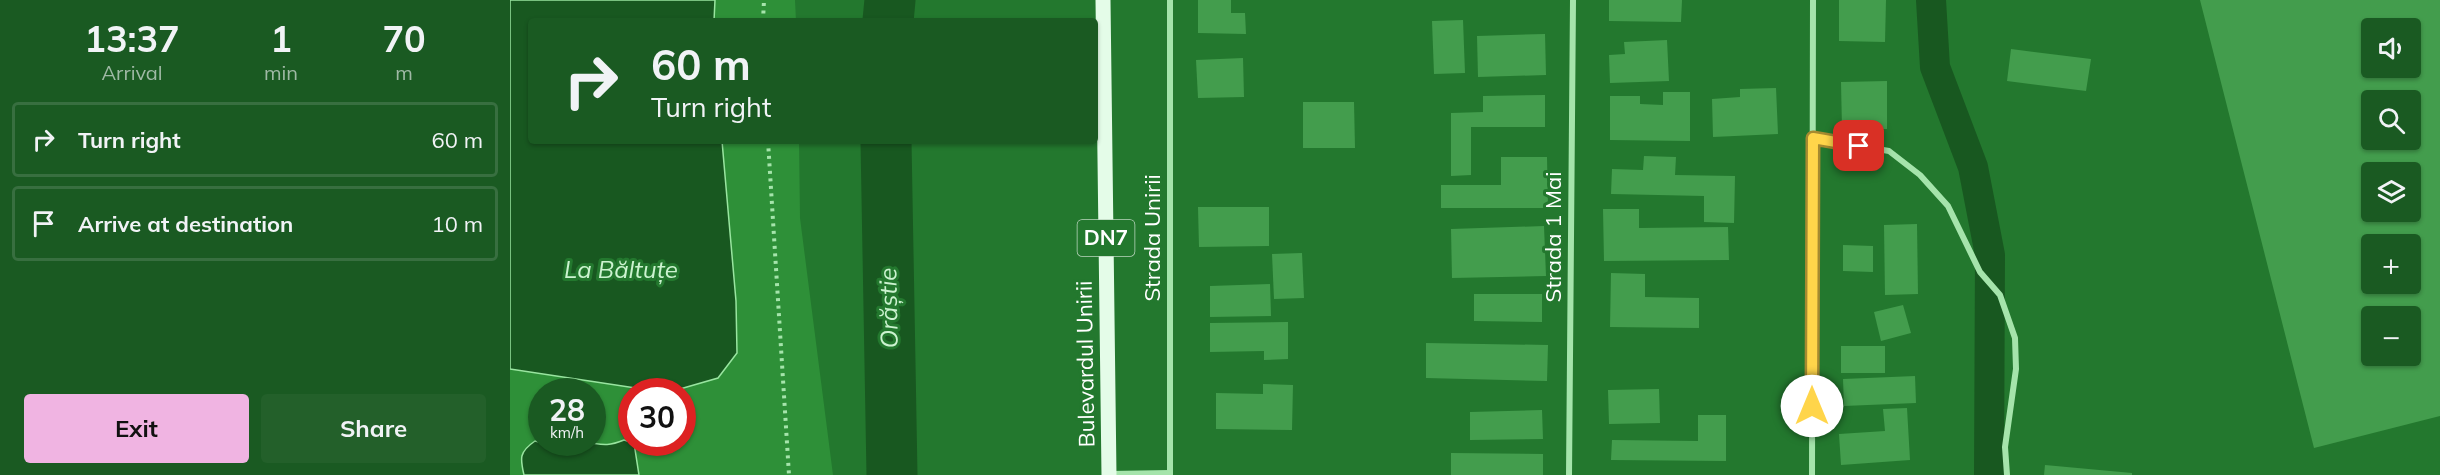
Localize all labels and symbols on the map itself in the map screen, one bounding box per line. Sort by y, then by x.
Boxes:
pin [1833,120,1884,171]
street label: Strada 1 Mai [1539,172,1567,302]
street label: Strada Unirii [1138,174,1166,302]
road number: DN7 [1078,220,1134,256]
water label: La Băltuțe [564,254,678,285]
water label: Orăștie [872,267,905,349]
street label: Bulevardul Unirii [1070,280,1100,448]
position arrow [1780,374,1844,438]
speed limit sign: 30 [618,378,696,456]

